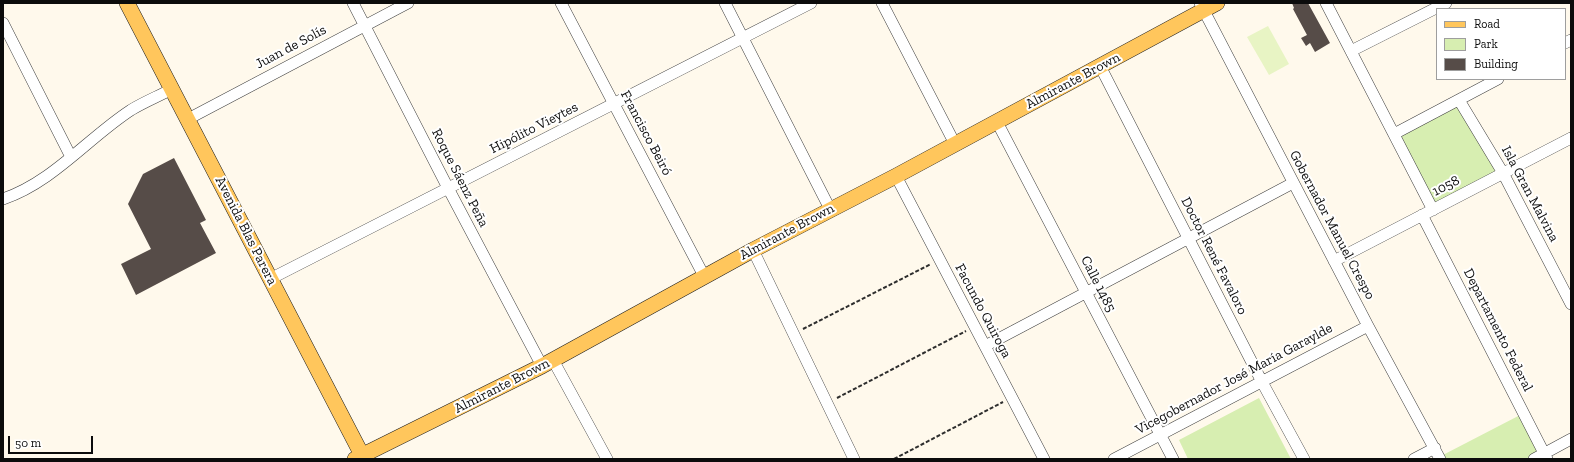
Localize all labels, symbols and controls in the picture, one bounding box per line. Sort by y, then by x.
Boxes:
legend [1436,8,1566,80]
text: Road [1474,17,1500,31]
street label: Juan de Solís [253,21,329,73]
text: Park [1474,37,1498,51]
street label: Almirante Brown [1023,49,1123,113]
text: Building [1474,57,1518,71]
street label: Francisco Beiró [617,88,675,178]
street label: Hipólito Vieytes [487,99,581,157]
street label: Roque Sáenz Peña [428,126,492,230]
street label: Isla Gran Malvina [1498,143,1562,245]
street label: Gobernador Manuel Crespo [1286,148,1378,302]
street label: 1058 [1430,172,1462,200]
street label: Avenida Blas Parera [211,174,281,288]
street label: Doctor René Favaloro [1177,194,1251,318]
street label: Almirante Brown [737,200,837,264]
street label: Calle 1485 [1077,253,1119,315]
street label: Facundo Quiroga [951,261,1015,361]
street label: Departamento Federal [1460,266,1536,394]
street label: Vicegobernador José María Garaylde [1133,320,1335,438]
street label: Almirante Brown [452,355,552,417]
scale bar [10,428,95,454]
text: 50 m [15,436,41,450]

